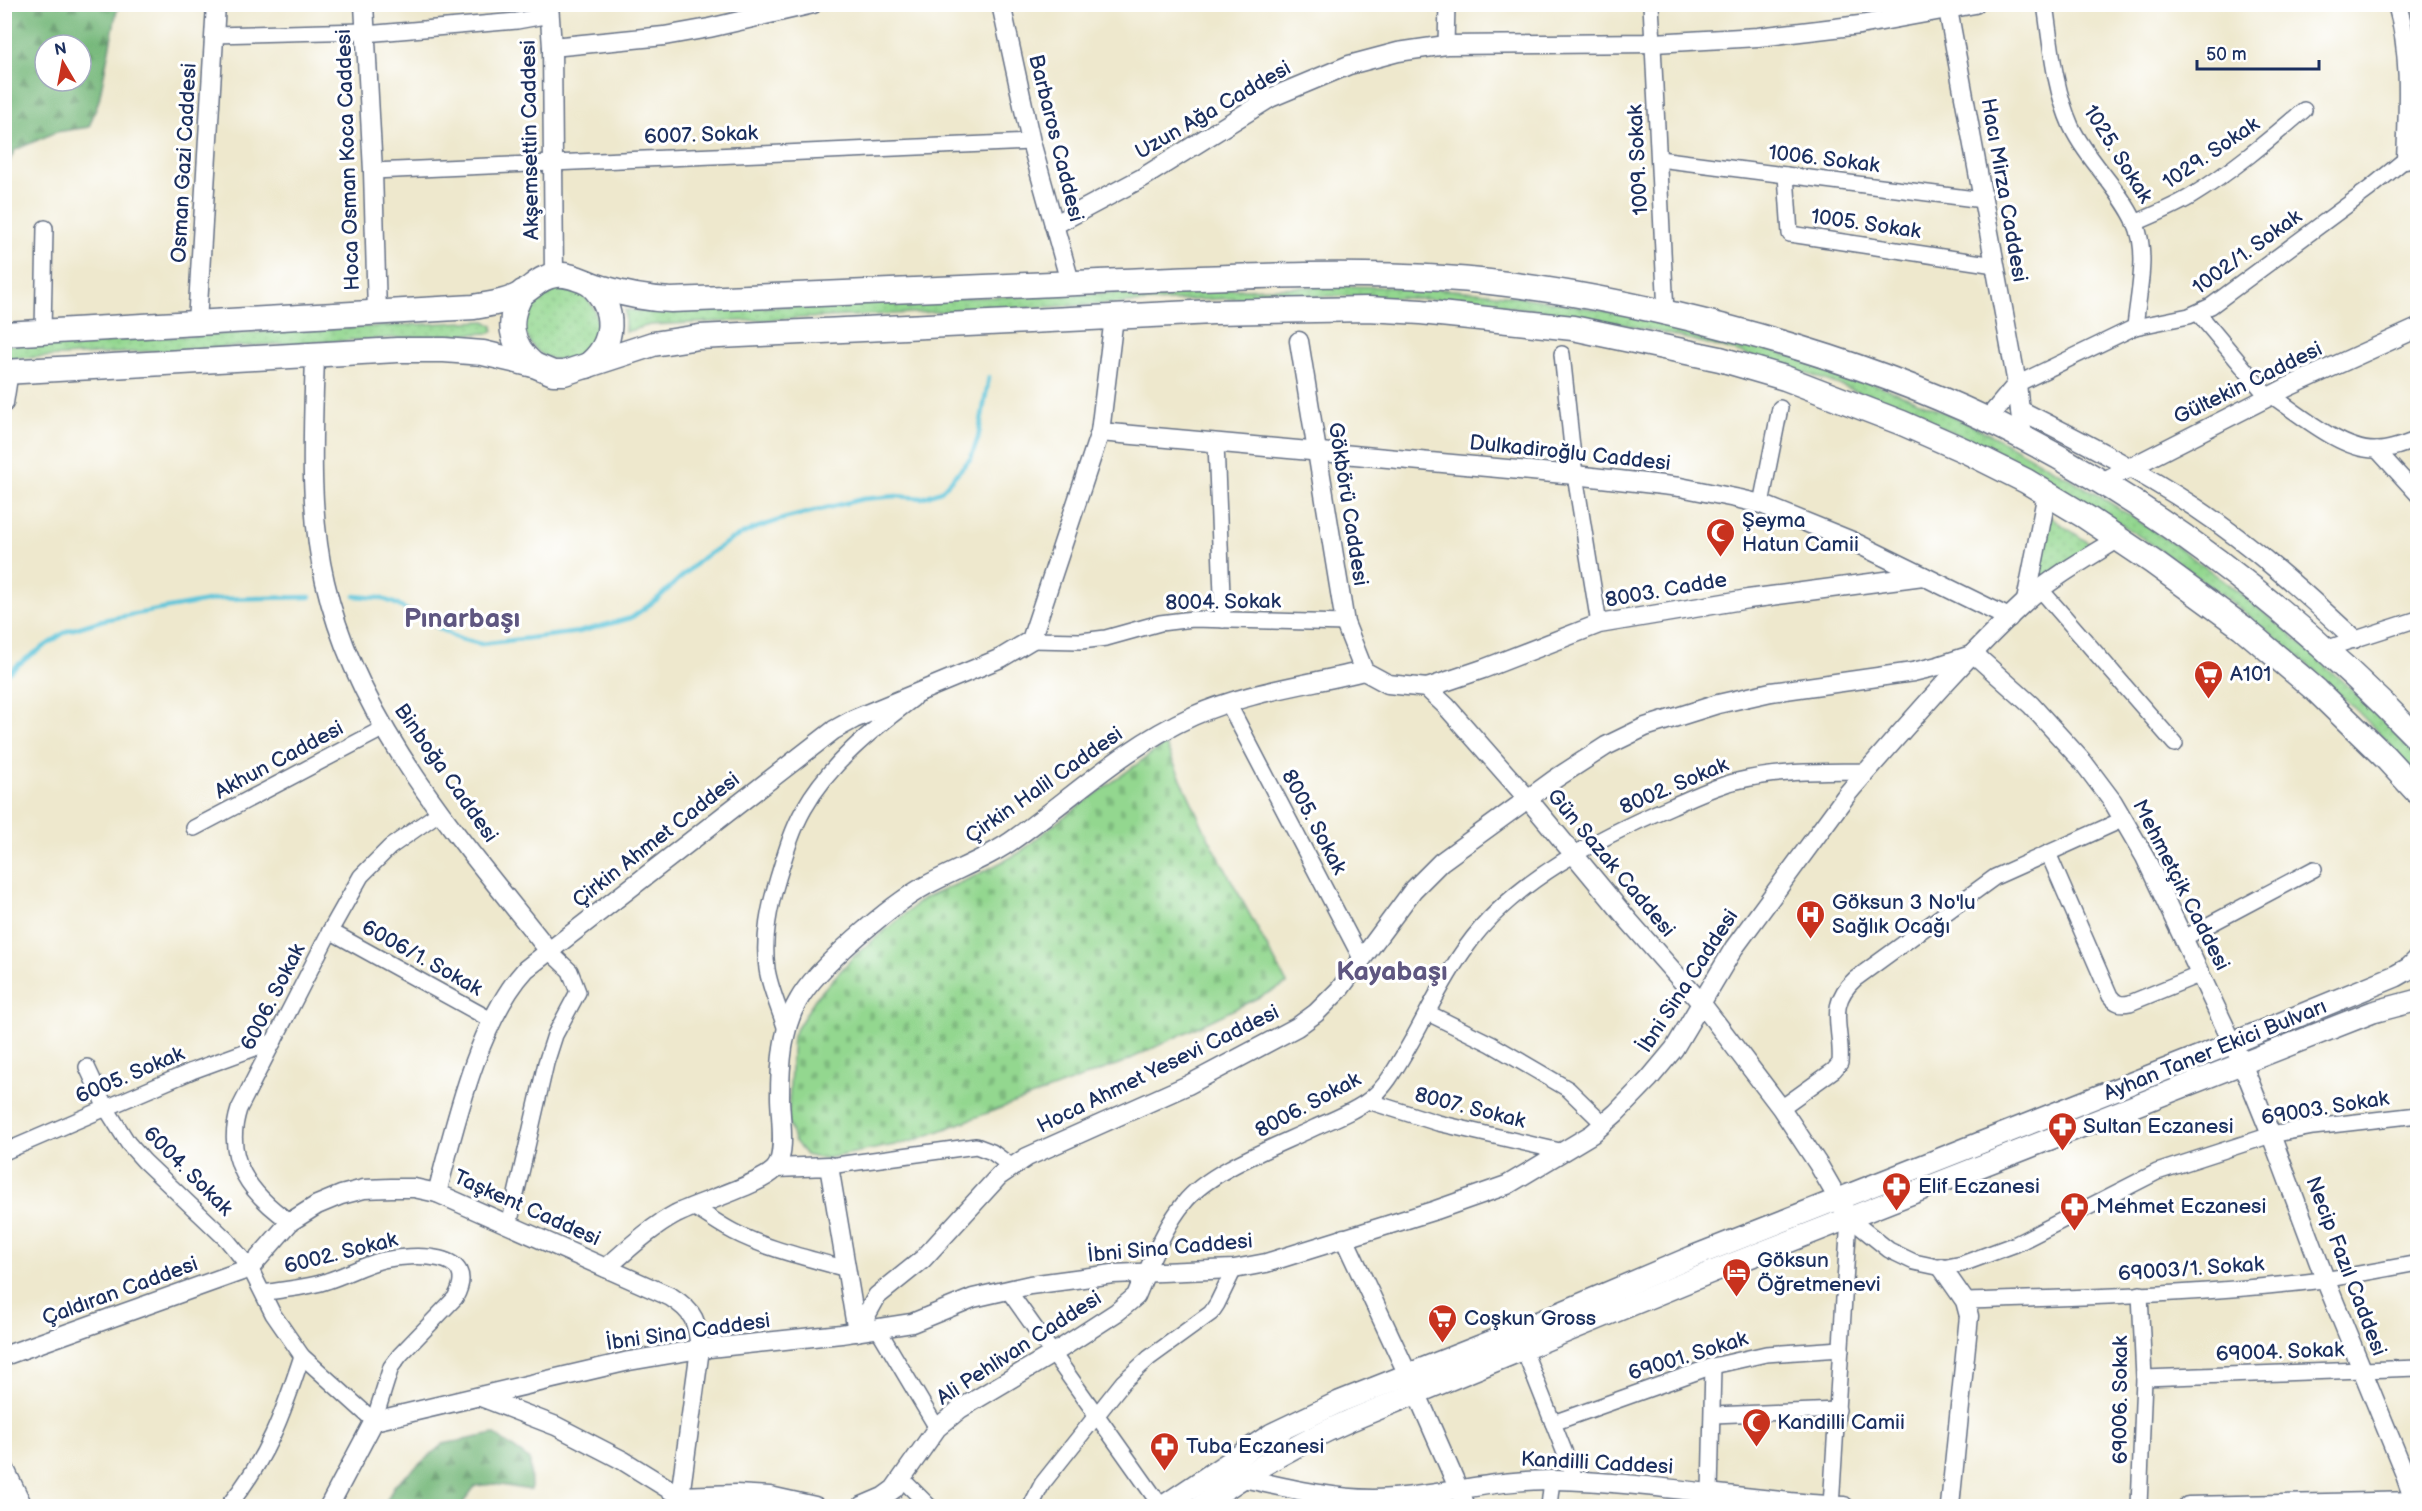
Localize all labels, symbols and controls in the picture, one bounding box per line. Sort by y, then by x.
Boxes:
street label: Hoca Osman Koca Caddesi [331,29,365,291]
north arrow [33,33,93,93]
scale bar [2197,33,2318,71]
text: N [53,39,68,60]
street label: Akşemsettin Caddesi [516,40,544,240]
text: 50 m [2206,44,2247,65]
street label: Barbaros Caddesi [1023,52,1089,224]
street label: Uzun Ağa Caddesi [1131,55,1295,165]
street label: Osman Gazi Caddesi [166,62,202,264]
street label: Hacı Mirza Caddesi [1976,96,2032,284]
street label: 1025. Sokak [2078,100,2158,208]
street label: 1009. Sokak [1623,103,1653,216]
street label: 1029. Sokak [2158,111,2265,194]
street label: 6007. Sokak [644,120,759,149]
street label: 1006. Sokak [1767,140,1882,178]
street label: 1005. Sokak [1809,204,1923,244]
street label: 1002/1. Sokak [2188,204,2307,300]
street label: Gültekin Caddesi [2170,336,2326,430]
street label: Gökbörü Caddesi [1323,420,1373,588]
street label: Dulkadiroğlu Caddesi [1468,430,1672,476]
place label: Şeyma Hatun Camii [1742,508,1859,557]
mosque icon: Şeyma Hatun Camii [1705,516,1737,558]
street label: 8003. Cadde [1603,567,1729,613]
street label: 8004. Sokak [1165,588,1282,616]
district label: Pınarbaşı [404,603,520,635]
supermarket icon: A101 [2193,658,2225,700]
place label: A101 [2230,662,2271,687]
street label: Binboğa Caddesi [389,699,503,847]
street label: Akhun Caddesi [210,716,348,804]
street label: Çirkin Halil Caddesi [961,721,1127,849]
street label: 8002. Sokak [1616,752,1733,820]
street label: 8005. Sokak [1276,765,1352,879]
street label: Çirkin Ahmet Caddesi [567,767,745,913]
street label: Gün Sazak Caddesi [1542,784,1680,942]
street label: Mehmetçik Caddesi [2127,795,2235,975]
place label: Göksun 3 No'lu Sağlık Ocağı [1832,890,1976,939]
hospital icon: Göksun 3 No'lu Sağlık Ocağı [1795,898,1827,940]
street label: İbni Sina Caddesi [1632,905,1744,1057]
street label: 6006/1. Sokak [357,915,487,1002]
street label: 6006. Sokak [235,939,311,1055]
district label: Kayabaşı [1336,956,1448,988]
street label: Ayhan Taner Ekici Bulvarı [2100,994,2330,1106]
street label: Hoca Ahmet Yesevi Caddesi [1033,999,1283,1139]
street label: 6005. Sokak [72,1041,189,1109]
street label: 8006. Sokak [1251,1066,1366,1143]
street label: 8007. Sokak [1412,1082,1529,1134]
street label: 69003. Sokak [2260,1085,2391,1130]
pharmacy icon: Sultan Eczanesi [2046,1110,2078,1152]
place label: Sultan Eczanesi [2083,1114,2234,1139]
street label: 6004. Sokak [138,1121,238,1221]
street label: Taşkent Caddesi [450,1165,604,1251]
pharmacy icon: Elif Eczanesi [1881,1170,1913,1212]
street label: Necip Fazıl Caddesi [2300,1173,2392,1359]
place label: Elif Eczanesi [1918,1174,2040,1199]
pharmacy icon: Mehmet Eczanesi [2059,1190,2091,1232]
place label: Mehmet Eczanesi [2096,1194,2266,1219]
street label: 6002. Sokak [282,1227,401,1279]
street label: İbni Sina Caddesi [1086,1228,1254,1268]
place label: Göksun Öğretmenevi [1757,1248,1881,1297]
street label: Çaldıran Caddesi [39,1251,201,1331]
street label: 69003/1. Sokak [2117,1251,2266,1287]
hotel icon: Göksun Öğretmenevi [1720,1256,1752,1298]
street label: Ali Pehlivan Caddesi [932,1285,1106,1411]
supermarket icon: Coşkun Gross [1427,1302,1459,1344]
place label: Coşkun Gross [1464,1306,1596,1331]
street label: İbni Sina Caddesi [604,1308,772,1356]
street label: 69001. Sokak [1625,1326,1752,1386]
street label: 69006. Sokak [2108,1335,2133,1464]
street label: 69004. Sokak [2215,1337,2345,1367]
mosque icon: Kandilli Camii [1740,1406,1772,1448]
place label: Kandilli Camii [1777,1410,1905,1435]
pharmacy icon: Tuba Eczanesi [1149,1430,1181,1472]
place label: Tuba Eczanesi [1186,1434,1324,1459]
street label: Kandilli Caddesi [1520,1447,1674,1479]

